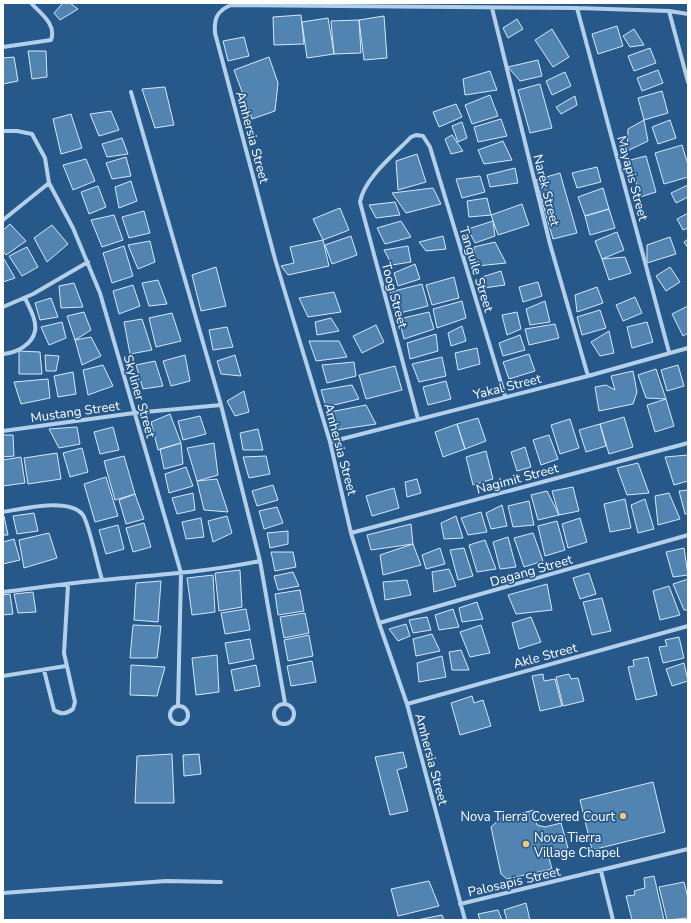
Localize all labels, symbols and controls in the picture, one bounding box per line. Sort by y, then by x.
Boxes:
street label: Amhersia Street [231,89,273,186]
street label: Mayapis Street [612,134,652,223]
street label: Narek Street [528,152,564,228]
street label: Tanguile Street [454,224,498,315]
street label: Toog Street [377,260,412,331]
street label: Skyliner Street [119,353,160,440]
street label: Yakal Street [470,370,544,404]
street label: Mustang Street [29,397,121,427]
street label: Amhersia Street [319,401,361,498]
street label: Nagimit Street [474,459,561,499]
street label: Dagang Street [488,550,575,591]
street label: Akle Street [511,639,580,673]
street label: Amhersia Street [410,711,452,808]
place label: Nova Tierra Covered Court [461,808,615,826]
marker: Nova Tierra Covered Court [618,811,628,821]
place label: Nova Tierra Village Chapel [533,829,620,862]
marker: Nova Tierra Village Chapel [521,839,531,849]
street label: Palosapis Street [466,862,563,901]

